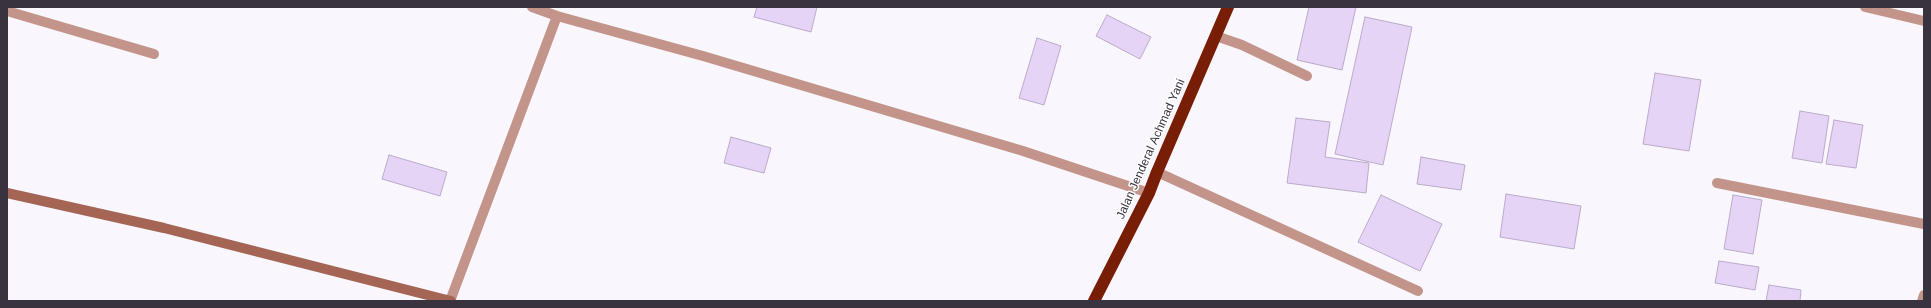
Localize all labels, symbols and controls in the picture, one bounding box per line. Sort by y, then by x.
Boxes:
street label: Jalan Jenderal Achmad Yani [1114,77,1188,221]

